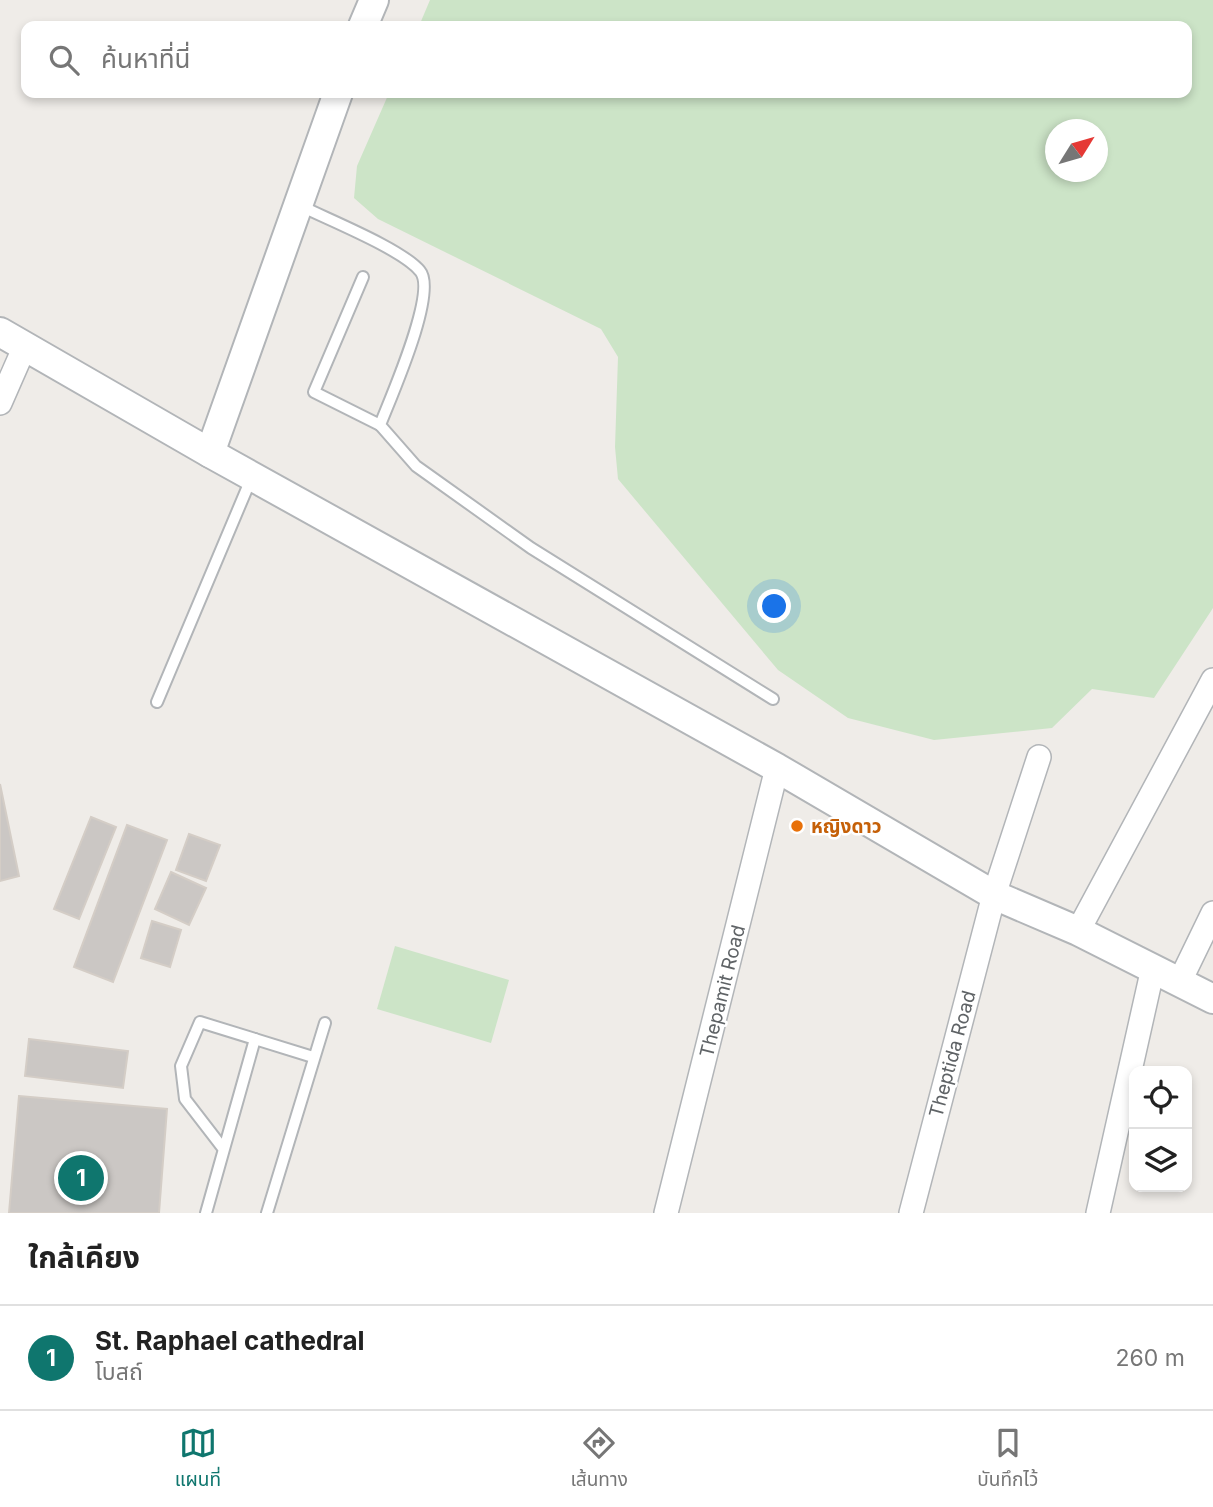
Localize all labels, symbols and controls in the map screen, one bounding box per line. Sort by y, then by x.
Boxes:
search box [21,21,1192,98]
icon: search [45,41,83,79]
text: ค้นหาที่นี่ [101,43,191,74]
north arrow [1045,119,1108,182]
your location [757,589,791,623]
place label: หญิงดาว [811,815,882,838]
marker: หญิงดาว [789,818,805,834]
street label: Thepamit Road [695,923,750,1060]
street label: Theptida Road [924,988,980,1120]
map controls [1129,1066,1192,1192]
button: locate [1129,1066,1192,1129]
button: layers [1129,1129,1192,1192]
pin: 1 [58,1152,104,1204]
text: ใกล้เคียง [28,1239,140,1275]
text: St. Raphael cathedral [95,1325,365,1356]
text: 1 [46,1344,56,1372]
text: 260 m [1116,1344,1185,1372]
text: โบสถ์ [95,1358,143,1386]
tab: แผนที่ [175,1424,221,1495]
tab: เส้นทาง [570,1424,628,1495]
tab: บันทึกไว้ [977,1424,1038,1495]

